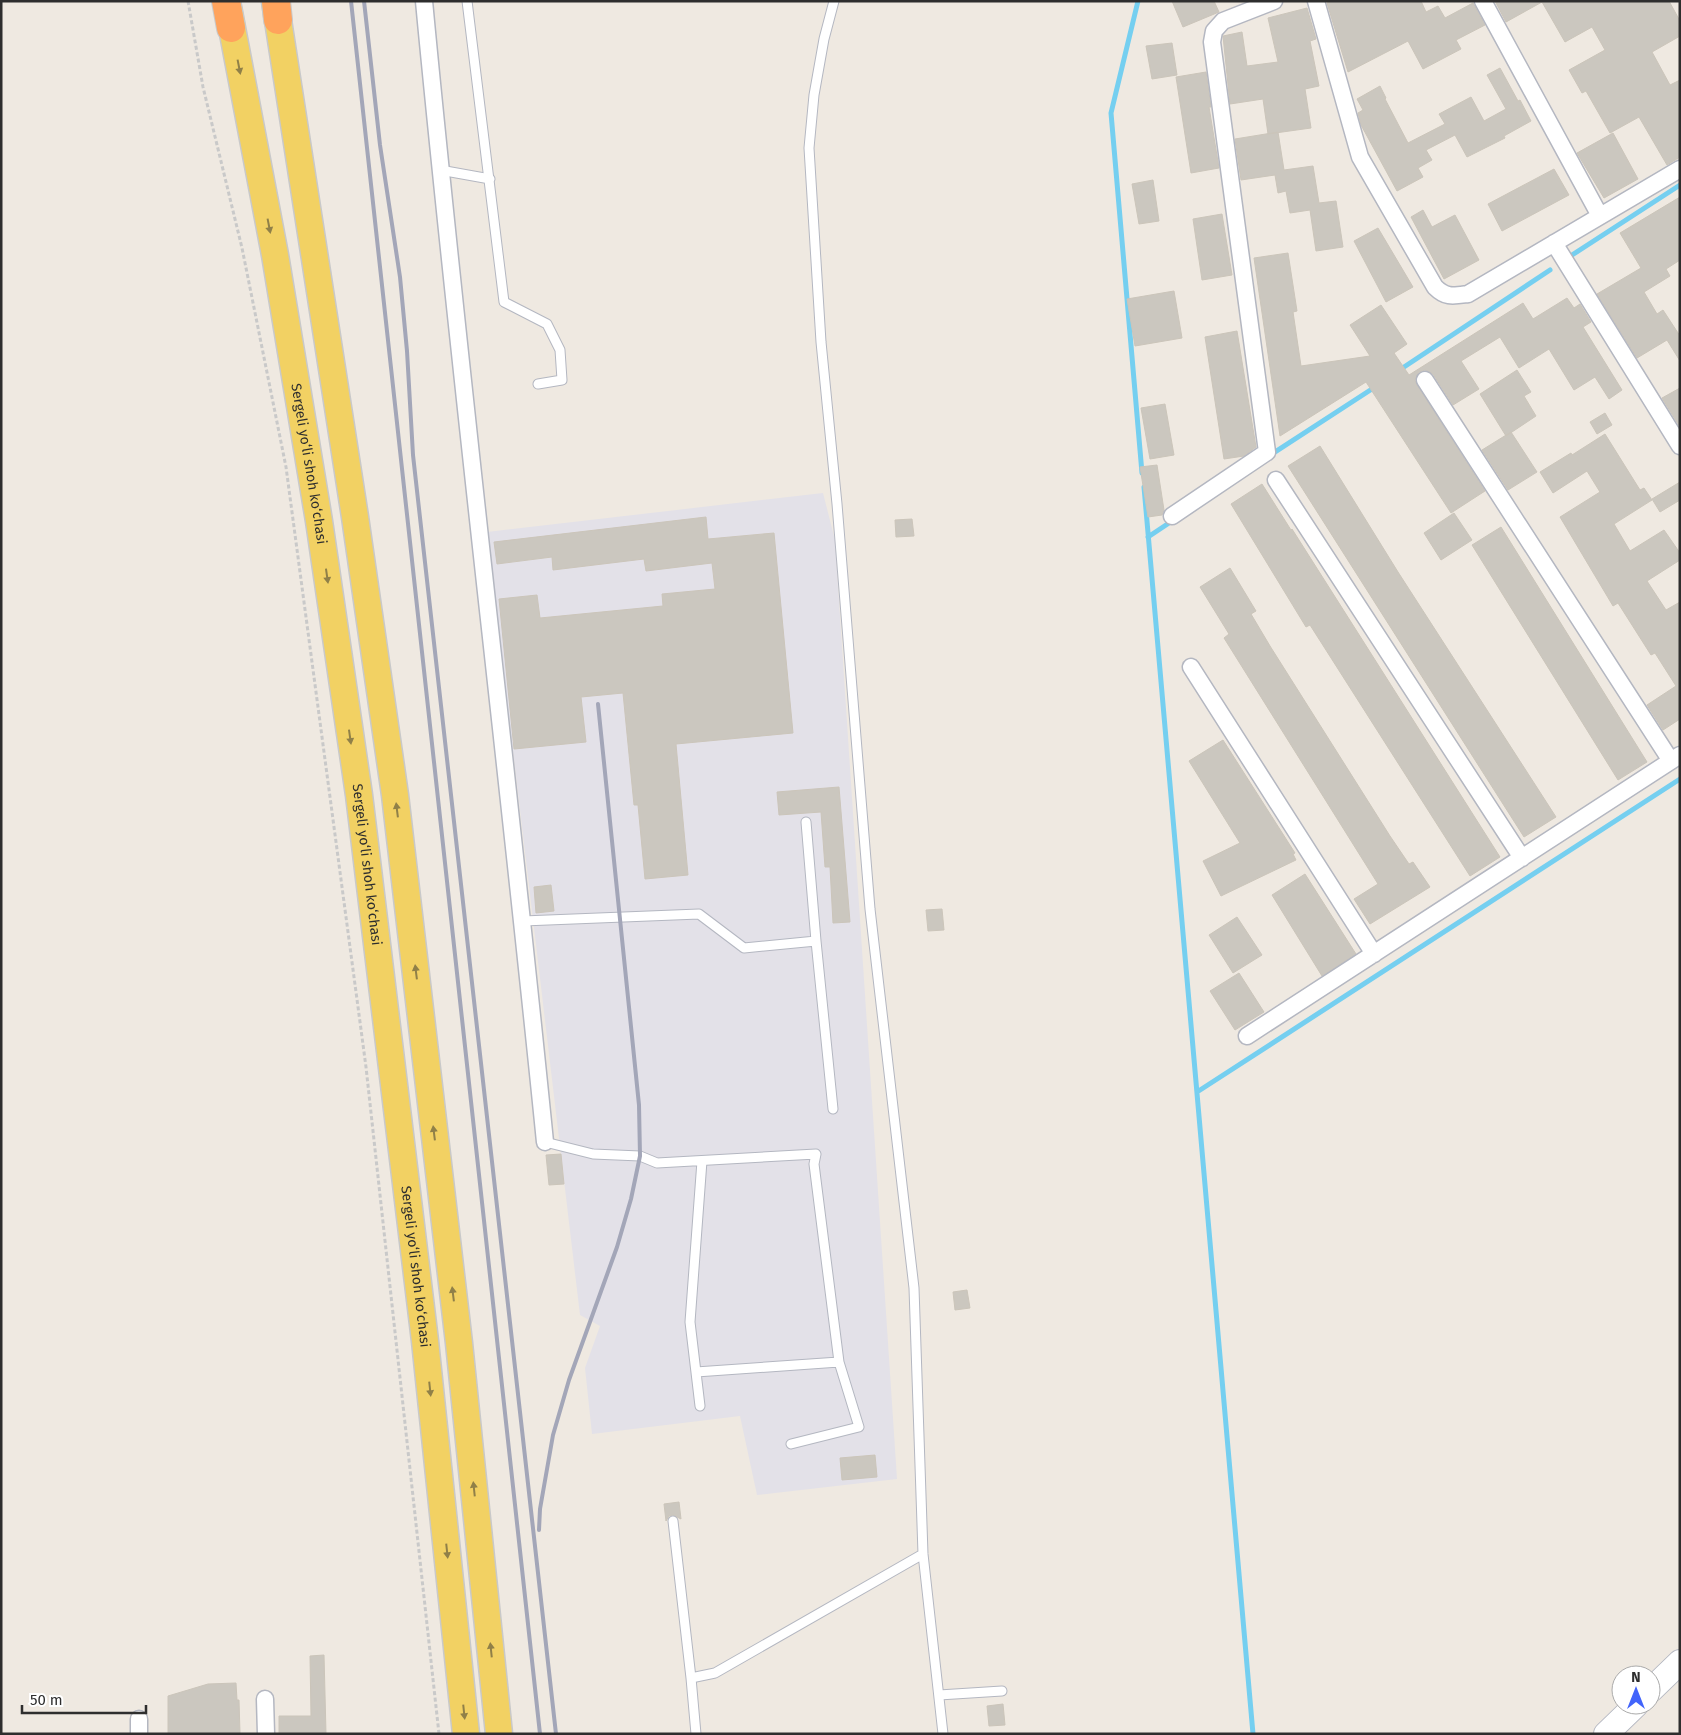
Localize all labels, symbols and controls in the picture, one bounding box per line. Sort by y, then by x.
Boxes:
one-way arrow [235,59,243,75]
one-way arrow [266,219,274,235]
street label: Sergeli yo‘li shoh ko‘chasi [287,382,330,545]
one-way arrow [323,569,331,585]
one-way arrow [347,730,355,746]
street label: Sergeli yo‘li shoh ko‘chasi [348,783,385,946]
one-way arrow [393,802,401,818]
one-way arrow [412,963,420,979]
one-way arrow [430,1125,438,1141]
street label: Sergeli yo‘li shoh ko‘chasi [397,1185,434,1348]
one-way arrow [449,1286,457,1302]
one-way arrow [426,1381,434,1397]
one-way arrow [470,1481,478,1497]
one-way arrow [443,1543,451,1559]
one-way arrow [487,1642,495,1658]
north arrow [1611,1665,1661,1715]
text: N [1631,1669,1641,1686]
scale bar [22,1682,146,1714]
text: 50 m [30,1691,63,1709]
one-way arrow [460,1705,468,1721]

